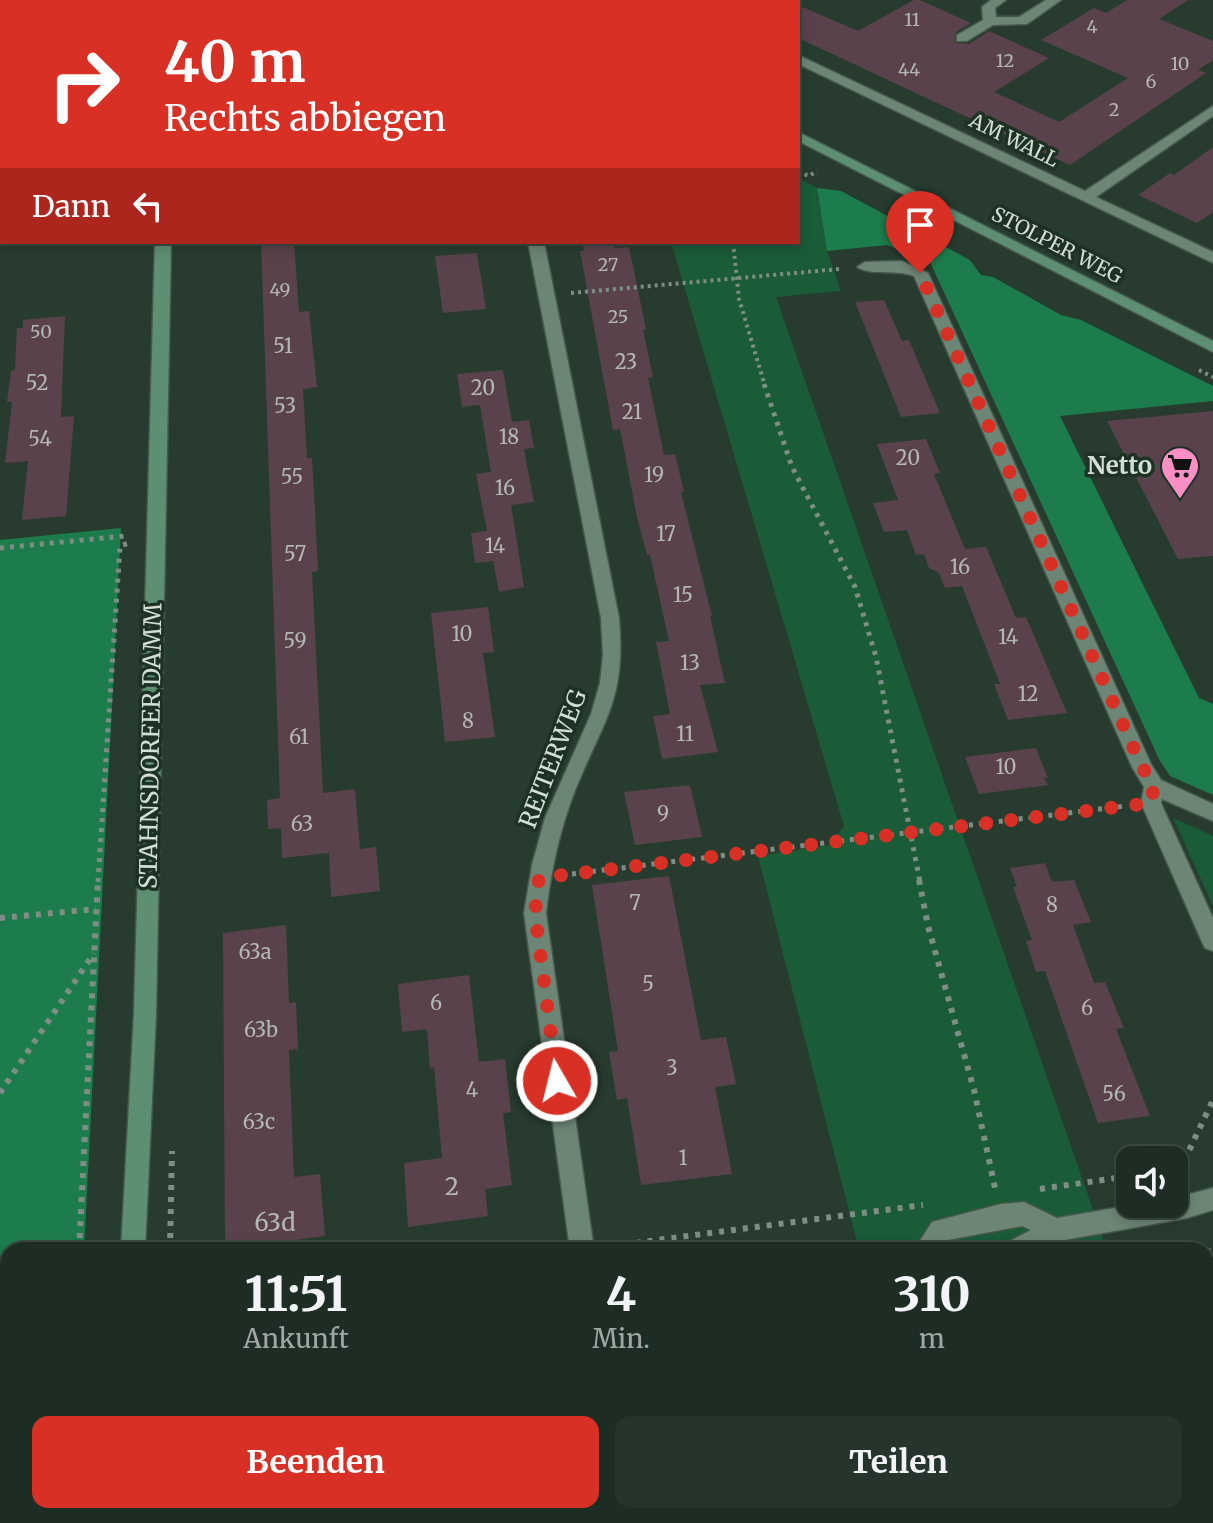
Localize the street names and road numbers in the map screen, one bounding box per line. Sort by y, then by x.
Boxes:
street label: AM WALL [965,107,1063,172]
street label: STOLPER WEG [988,201,1127,288]
street label: STAHNSDORFER DAMM [133,603,168,889]
street label: REITERWEG [512,685,593,832]

